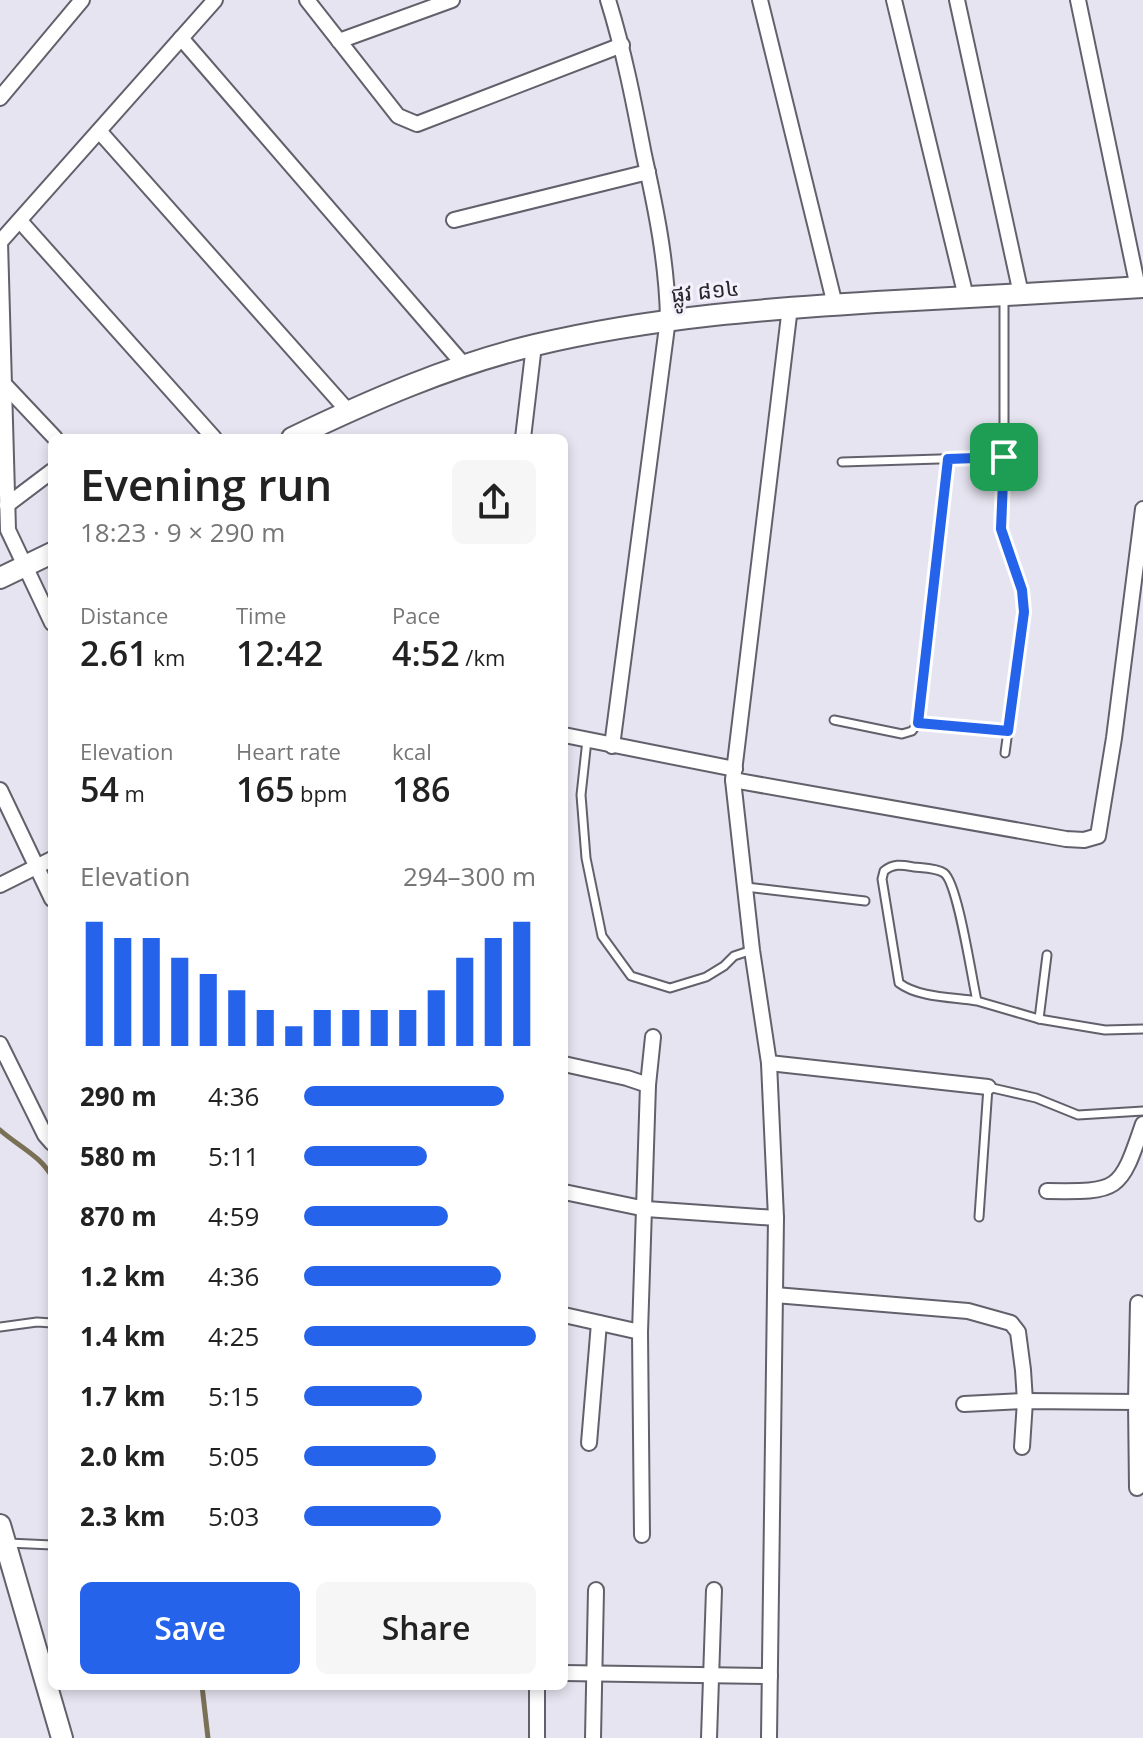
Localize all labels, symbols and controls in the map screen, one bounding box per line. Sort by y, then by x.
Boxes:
street label: ផ្លូវ ៨១៤ [669,271,741,315]
pin [970,423,1038,491]
icon: arrive [982,435,1026,479]
text: Evening run [80,454,332,514]
button: share [452,460,536,544]
text: 18:23 · 9 × 290 m [80,514,285,550]
text: Distance [80,600,168,630]
text: Time [236,600,286,630]
text: Pace [392,600,440,630]
text: 2.61 [80,630,148,676]
text: 12:42 [236,630,323,676]
text: 4:52 [392,630,460,676]
text: km [148,642,185,672]
text: /km [460,642,505,672]
text: Elevation [80,736,173,766]
text: Heart rate [236,736,341,766]
text: kcal [392,736,432,766]
text: 54 [80,766,119,812]
text: 165 [236,766,294,812]
text: 186 [392,766,450,812]
text: m [119,778,145,808]
text: bpm [294,778,347,808]
text: Elevation [80,858,190,894]
text: 294–300 m [403,858,536,894]
text: 290 m [80,1078,157,1114]
text: 4:36 [208,1078,259,1114]
text: 580 m [80,1138,157,1174]
text: 5:11 [208,1138,259,1174]
text: 870 m [80,1198,157,1234]
text: 4:59 [208,1198,259,1234]
text: 1.2 km [80,1258,166,1294]
text: 4:36 [208,1258,259,1294]
text: 1.4 km [80,1318,166,1354]
text: 4:25 [208,1318,259,1354]
text: 1.7 km [80,1378,166,1414]
text: 5:15 [208,1378,259,1414]
text: 2.0 km [80,1438,166,1474]
text: 5:05 [208,1438,259,1474]
text: 2.3 km [80,1498,166,1534]
text: 5:03 [208,1498,259,1534]
button: Save [80,1582,300,1674]
button: Share [316,1582,536,1674]

